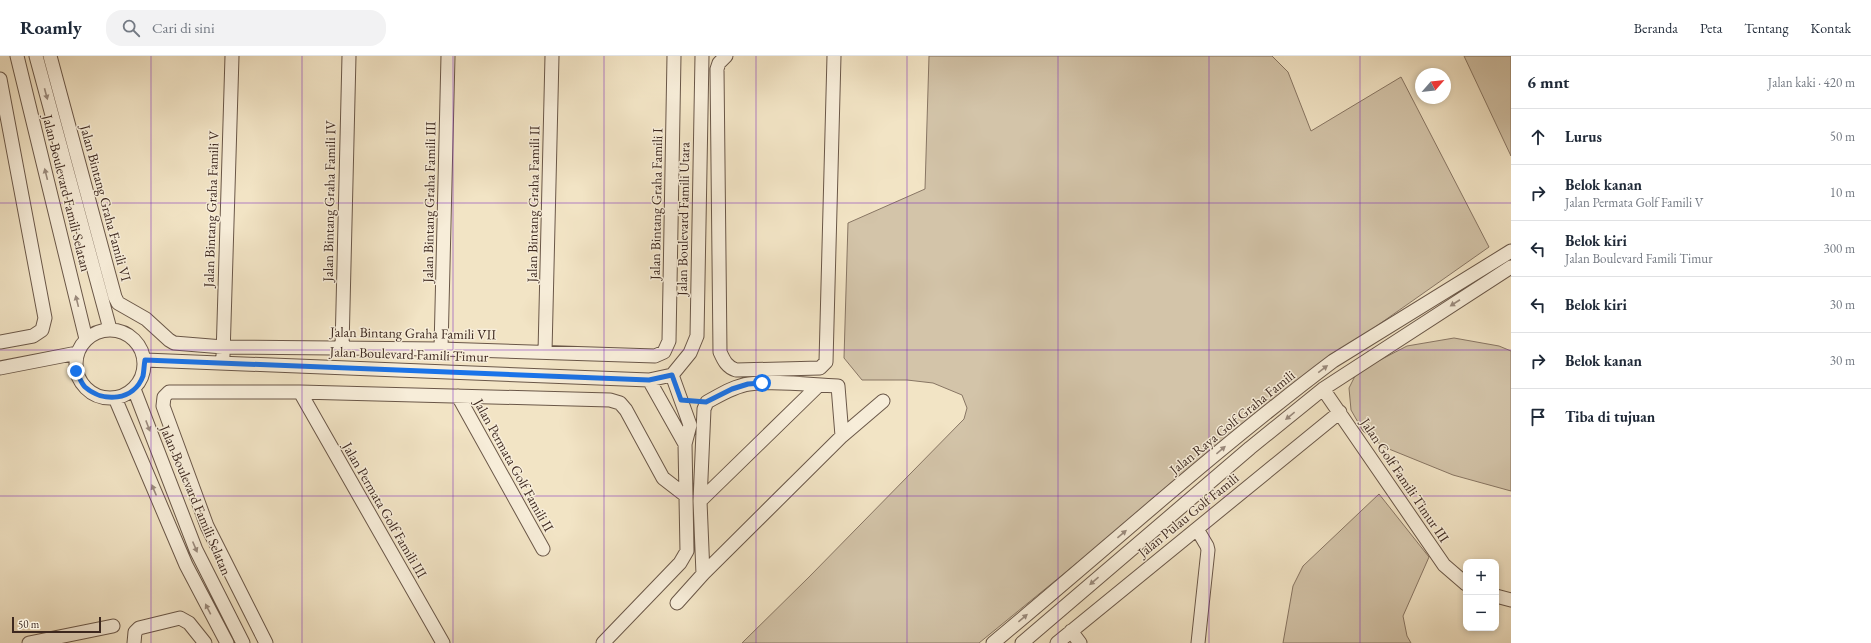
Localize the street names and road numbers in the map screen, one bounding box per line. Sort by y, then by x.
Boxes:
street label: Jalan Boulevard Famili Selatan [38,112,95,274]
street label: Jalan Bintang Graha Famili IV [319,120,339,283]
street label: Jalan Bintang Graha Famili III [419,121,439,284]
street label: Jalan Bintang Graha Famili VI [76,122,136,283]
street label: Jalan Bintang Graha Famili II [523,125,543,283]
street label: Jalan Bintang Graha Famili I [646,128,666,281]
street label: Jalan Bintang Graha Famili V [199,130,223,289]
street label: Jalan Boulevard Famili Utara [673,142,693,297]
street label: Jalan Bintang Graha Famili VII [329,323,496,343]
street label: Jalan Boulevard Famili Timur [328,342,489,366]
street label: Jalan Raya Golf Graha Famili [1165,365,1299,479]
street label: Jalan Permata Golf Famili II [469,395,558,535]
street label: Jalan Golf Famili Timur III [1356,414,1453,546]
street label: Jalan Boulevard Famili Selatan [156,421,236,578]
street label: Jalan Permata Golf Famili III [338,438,431,581]
street label: Jalan Pulau Golf Famili [1133,468,1243,562]

